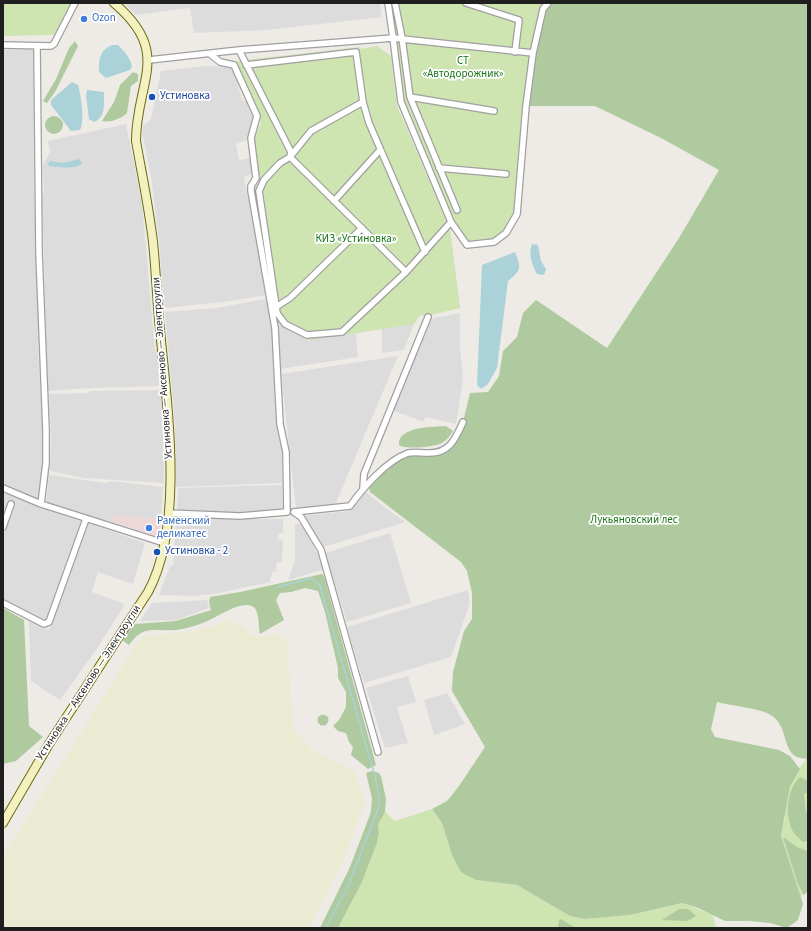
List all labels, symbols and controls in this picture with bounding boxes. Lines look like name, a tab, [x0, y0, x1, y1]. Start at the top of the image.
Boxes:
place label: Ozon	[92, 12, 116, 26]
marker: Ozon	[79, 14, 89, 24]
park label: СТ «Автодорожник»	[423, 55, 503, 81]
place label: Устиновка	[160, 90, 210, 104]
marker: Устиновка	[147, 92, 157, 102]
park label: КИЗ «Устиновка»	[316, 233, 396, 247]
street label: Устиновка — Аксеново — Электроугли	[150, 277, 176, 459]
park label: Лукьяновский лес	[590, 514, 678, 528]
place label: Раменский деликатес	[157, 515, 210, 541]
marker: Раменский деликатес	[144, 523, 154, 533]
place label: Устиновка - 2	[165, 545, 228, 559]
marker: Устиновка - 2	[152, 547, 162, 557]
street label: Устиновка — Аксеново — Электроугли	[34, 603, 144, 763]

